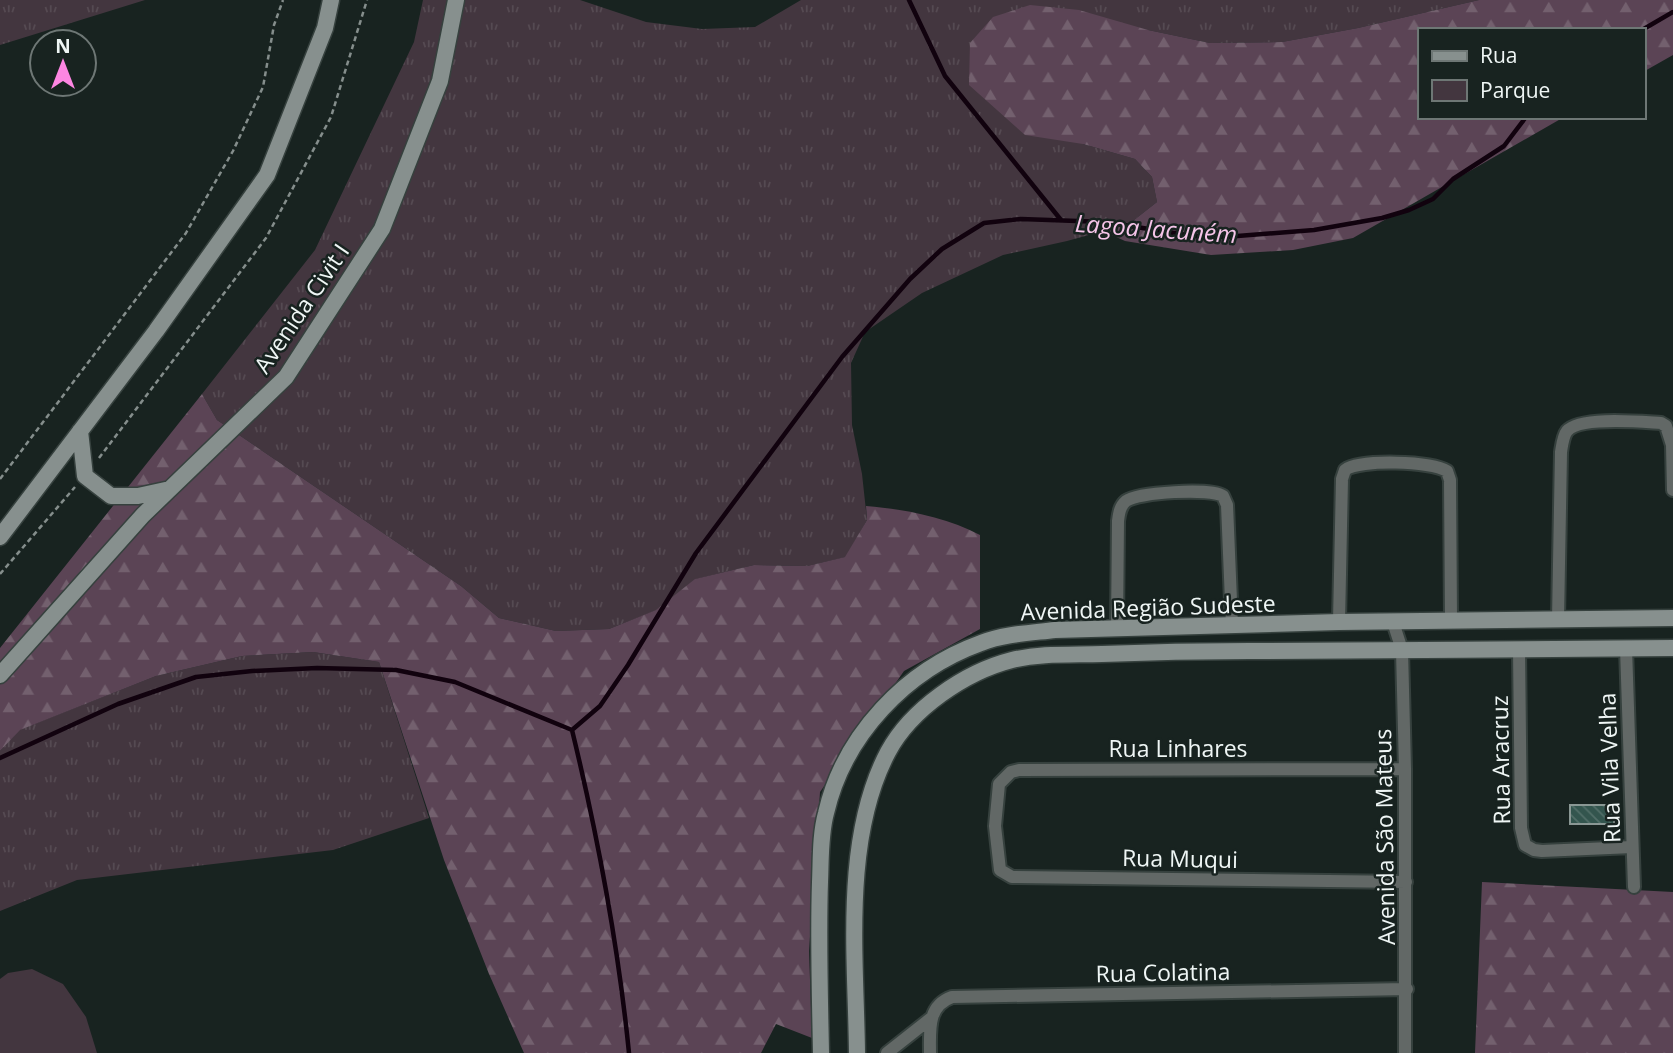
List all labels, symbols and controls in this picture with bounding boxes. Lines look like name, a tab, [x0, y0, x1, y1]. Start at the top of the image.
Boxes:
north arrow	[28, 28, 98, 98]
legend	[1418, 28, 1645, 119]
text: N	[55, 33, 71, 59]
text: Rua	[1480, 41, 1518, 69]
text: Parque	[1480, 76, 1550, 104]
water label: Lagoa Jacuném	[1074, 206, 1238, 250]
street label: Avenida Civit I	[246, 237, 356, 379]
street label: Avenida Região Sudeste	[1020, 587, 1276, 627]
street label: Rua Vila Velha	[1590, 692, 1628, 844]
street label: Rua Aracruz	[1483, 695, 1517, 825]
street label: Avenida São Mateus	[1366, 728, 1402, 946]
street label: Rua Linhares	[1108, 732, 1248, 764]
street label: Rua Muqui	[1122, 841, 1238, 875]
street label: Rua Colatina	[1095, 955, 1231, 989]

